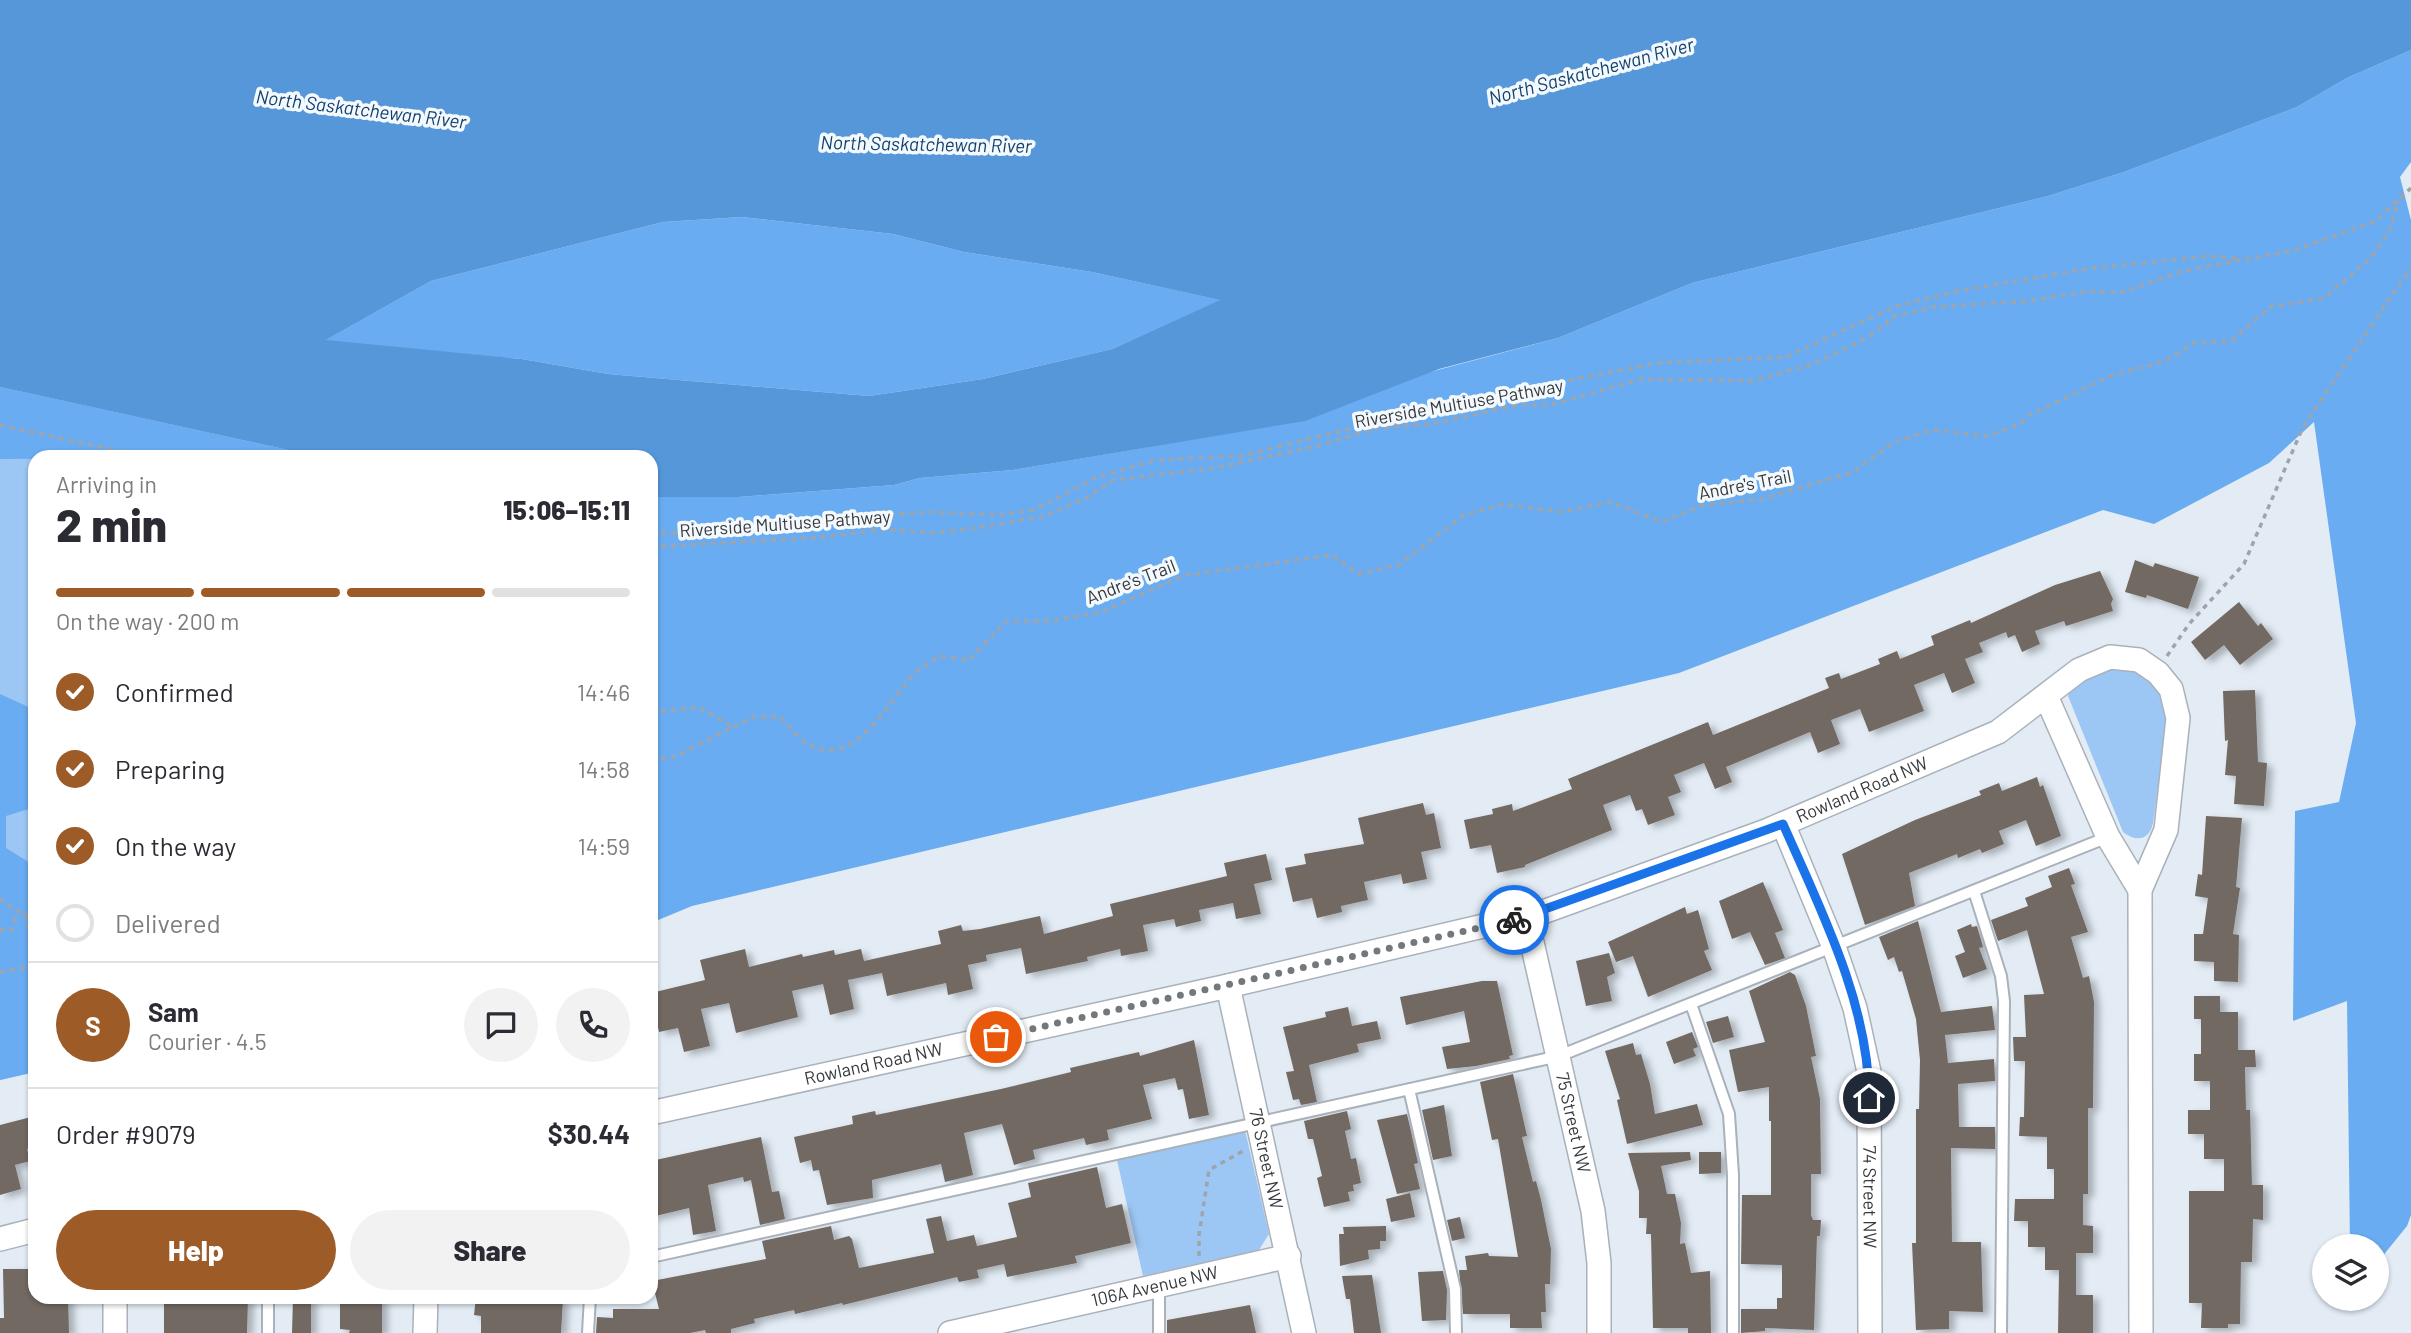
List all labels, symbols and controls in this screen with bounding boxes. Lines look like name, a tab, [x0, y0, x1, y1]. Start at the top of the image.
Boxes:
water label: North Saskatchewan River	[1486, 32, 1697, 109]
water label: North Saskatchewan River	[255, 84, 469, 133]
water label: North Saskatchewan River	[820, 130, 1033, 157]
street label: Riverside Multiuse Pathway	[1353, 374, 1565, 432]
street label: Andre's Trail	[1697, 464, 1793, 504]
text: Arriving in	[56, 470, 157, 498]
text: 15:06–15:11	[503, 494, 630, 525]
text: 2 min	[56, 496, 167, 551]
street label: Riverside Multiuse Pathway	[679, 505, 891, 541]
street label: Andre's Trail	[1083, 554, 1178, 608]
text: On the way · 200 m	[56, 607, 239, 635]
icon: check	[56, 673, 94, 711]
text: Confirmed	[115, 676, 234, 707]
text: 14:46	[577, 678, 630, 706]
icon: check	[56, 750, 94, 788]
street label: Rowland Road NW	[1792, 751, 1931, 827]
text: Preparing	[115, 753, 225, 784]
text: 14:58	[578, 755, 630, 783]
icon: check	[56, 827, 94, 865]
text: On the way	[115, 830, 236, 861]
text: 14:59	[578, 832, 630, 860]
courier	[1479, 885, 1549, 955]
icon: bike	[1495, 901, 1533, 939]
text: Delivered	[115, 907, 221, 938]
button: chat	[464, 988, 538, 1062]
button: phone	[556, 988, 630, 1062]
text: Sam	[148, 996, 199, 1027]
pin	[966, 1007, 1026, 1067]
text: S	[85, 1010, 101, 1041]
icon: bag	[977, 1018, 1015, 1056]
text: Courier · 4.5	[148, 1027, 267, 1055]
street label: Rowland Road NW	[802, 1037, 945, 1089]
pin	[1839, 1068, 1899, 1128]
street label: 75 Street NW	[1552, 1070, 1596, 1175]
icon: home	[1850, 1079, 1888, 1117]
street label: 76 Street NW	[1245, 1106, 1289, 1211]
text: Order #9079	[56, 1118, 195, 1149]
text: $30.44	[548, 1118, 630, 1149]
street label: 74 Street NW	[1859, 1145, 1882, 1248]
button: Help	[56, 1210, 336, 1290]
button: Share	[350, 1210, 630, 1290]
map controls	[2312, 1234, 2389, 1311]
button: layers	[2312, 1234, 2389, 1311]
street label: 106A Avenue NW	[1089, 1260, 1220, 1311]

